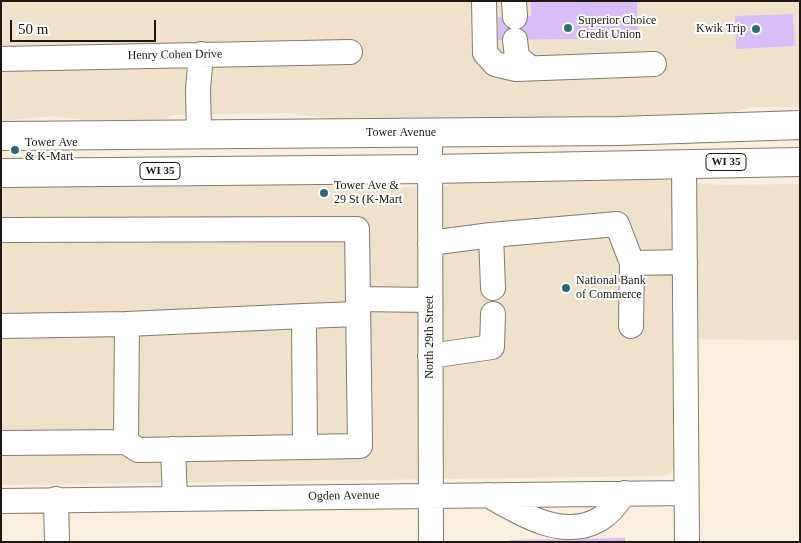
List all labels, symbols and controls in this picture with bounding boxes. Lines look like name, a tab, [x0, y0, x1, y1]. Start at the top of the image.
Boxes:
scale bar	[12, 10, 159, 42]
place label: Superior Choice Credit Union	[578, 14, 656, 42]
text: 50 m	[18, 21, 48, 37]
marker: Superior Choice Credit Union	[562, 22, 574, 34]
place label: Kwik Trip	[696, 22, 746, 36]
marker: Kwik Trip	[750, 23, 762, 35]
street label: Henry Cohen Drive	[128, 47, 222, 63]
street label: Tower Avenue	[366, 126, 436, 140]
place label: Tower Ave & K-Mart	[25, 136, 78, 164]
marker: Tower Ave & K-Mart	[9, 144, 21, 156]
road number: WI 35	[706, 154, 746, 170]
road number: WI 35	[140, 162, 180, 180]
place label: Tower Ave & 29 St (K-Mart	[334, 179, 402, 207]
marker: Tower Ave & 29 St (K-Mart	[318, 187, 330, 199]
place label: National Bank of Commerce	[576, 274, 646, 302]
marker: National Bank of Commerce	[560, 282, 572, 294]
street label: North 29th Street	[423, 295, 437, 379]
street label: Ogden Avenue	[308, 488, 380, 504]

